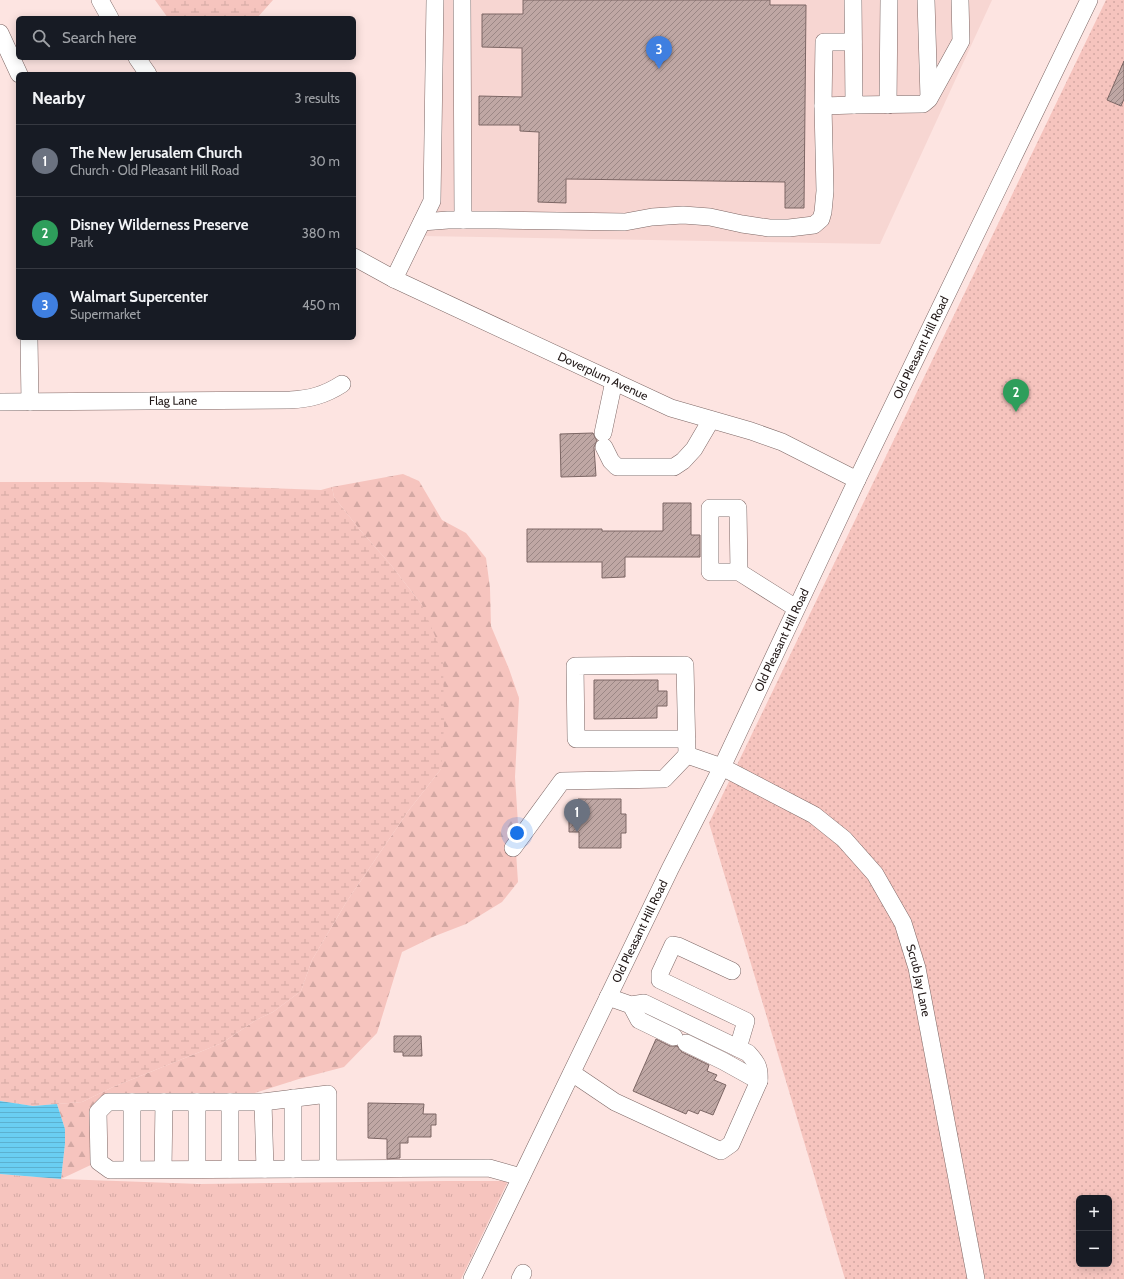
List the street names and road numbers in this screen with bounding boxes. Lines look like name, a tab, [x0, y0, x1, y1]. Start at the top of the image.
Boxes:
street label: Old Pleasant Hill Road	[889, 294, 952, 401]
street label: Doverplum Avenue	[555, 348, 651, 403]
street label: Flag Lane	[149, 393, 197, 408]
street label: Old Pleasant Hill Road	[751, 586, 812, 694]
street label: Old Pleasant Hill Road	[608, 877, 671, 985]
street label: Scrub Jay Lane	[903, 942, 934, 1018]

